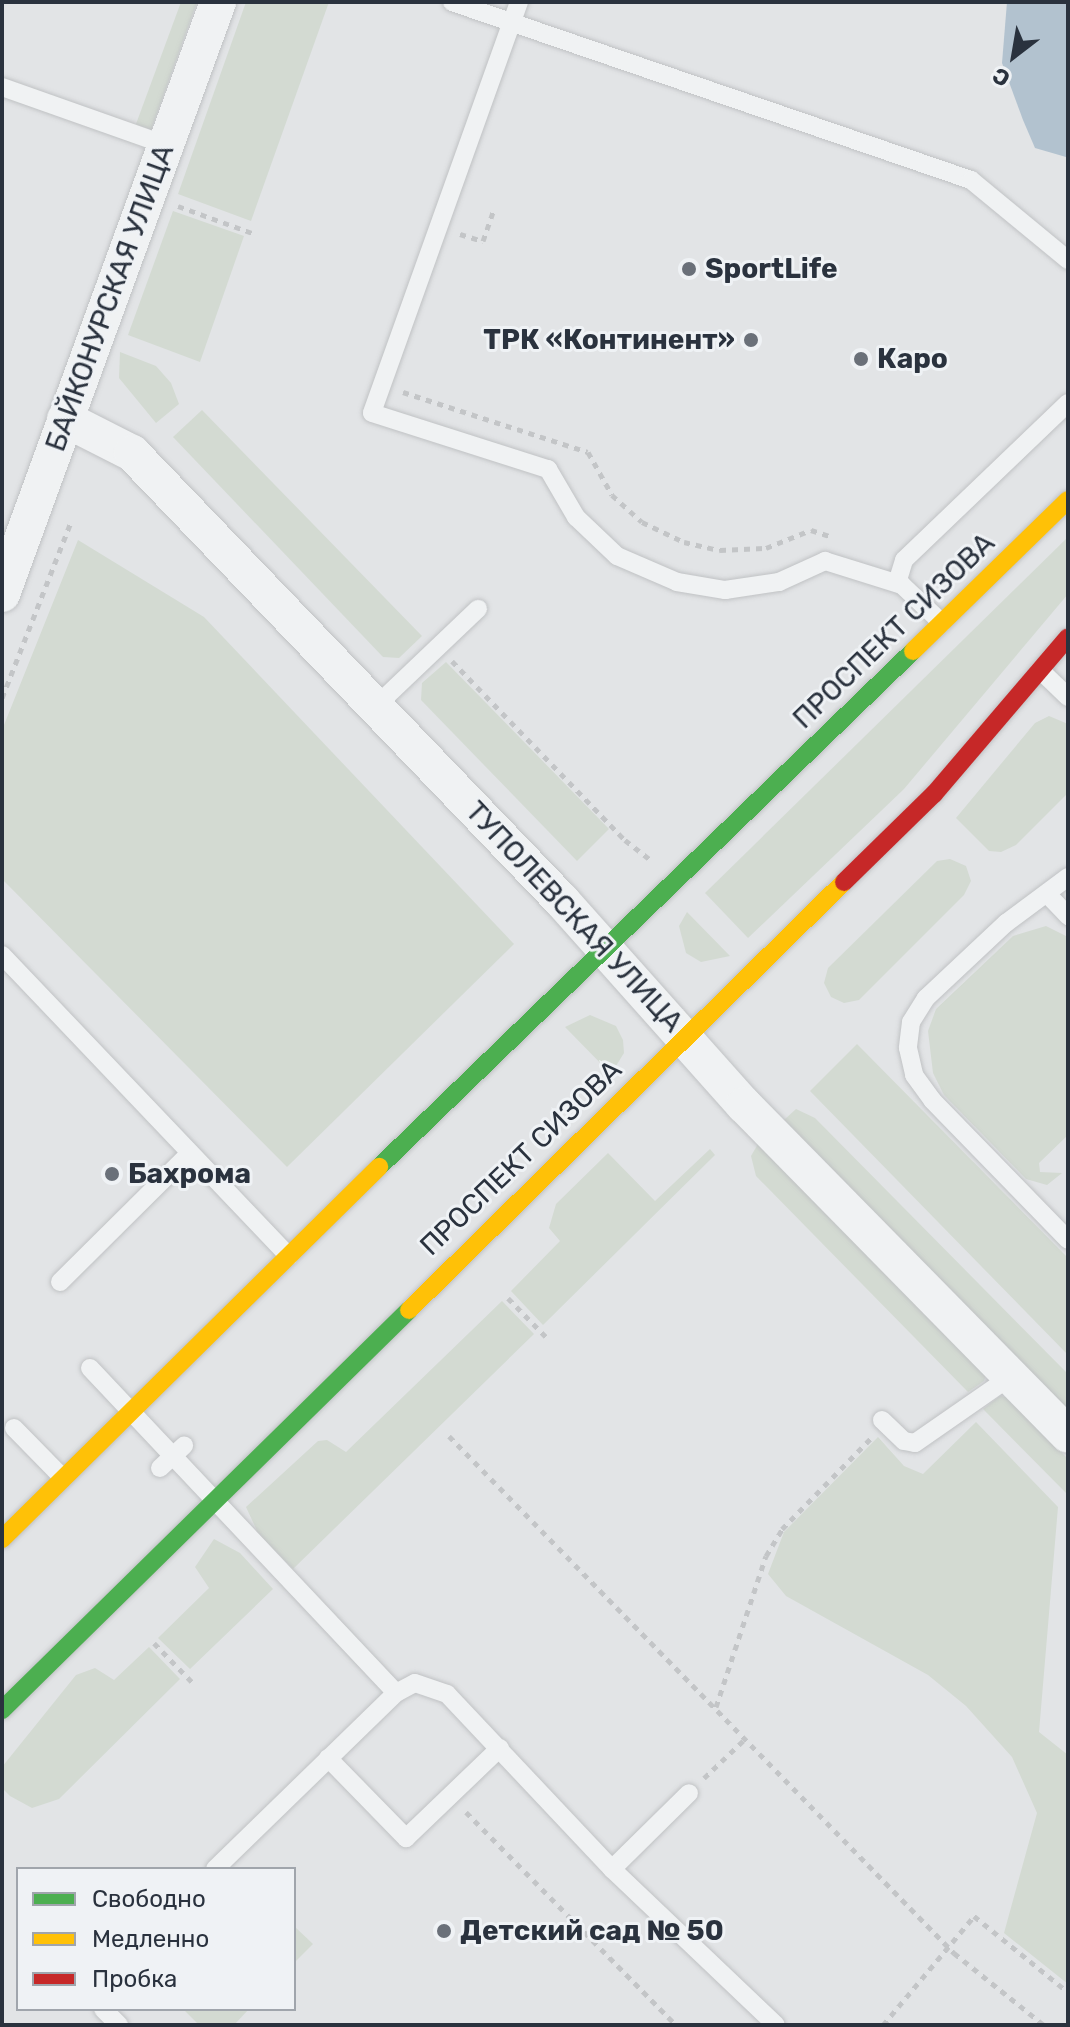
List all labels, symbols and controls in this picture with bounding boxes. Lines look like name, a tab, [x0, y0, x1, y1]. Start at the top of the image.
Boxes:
north arrow	[974, 16, 1054, 96]
text: С	[988, 61, 1015, 93]
street label: БАЙКОНУРСКАЯ УЛИЦА	[39, 140, 181, 456]
place label: SportLife	[705, 252, 838, 286]
marker: SportLife	[680, 260, 698, 278]
place label: ТРК «Континент»	[483, 323, 735, 357]
marker: ТРК «Континент»	[742, 331, 760, 349]
place label: Каро	[877, 342, 948, 376]
marker: Каро	[852, 350, 870, 368]
street label: ПРОСПЕКТ СИЗОВА	[786, 526, 1002, 736]
street label: ТУПОЛЕВСКАЯ УЛИЦА	[458, 795, 690, 1039]
street label: ПРОСПЕКТ СИЗОВА	[413, 1053, 629, 1263]
place label: Бахрома	[128, 1157, 251, 1191]
marker: Бахрома	[103, 1165, 121, 1183]
legend	[16, 1867, 296, 2011]
text: Свободно	[92, 1885, 206, 1913]
place label: Детский сад № 50	[460, 1914, 724, 1948]
marker: Детский сад № 50	[435, 1922, 453, 1940]
text: Медленно	[92, 1925, 209, 1953]
text: Пробка	[92, 1965, 177, 1993]

